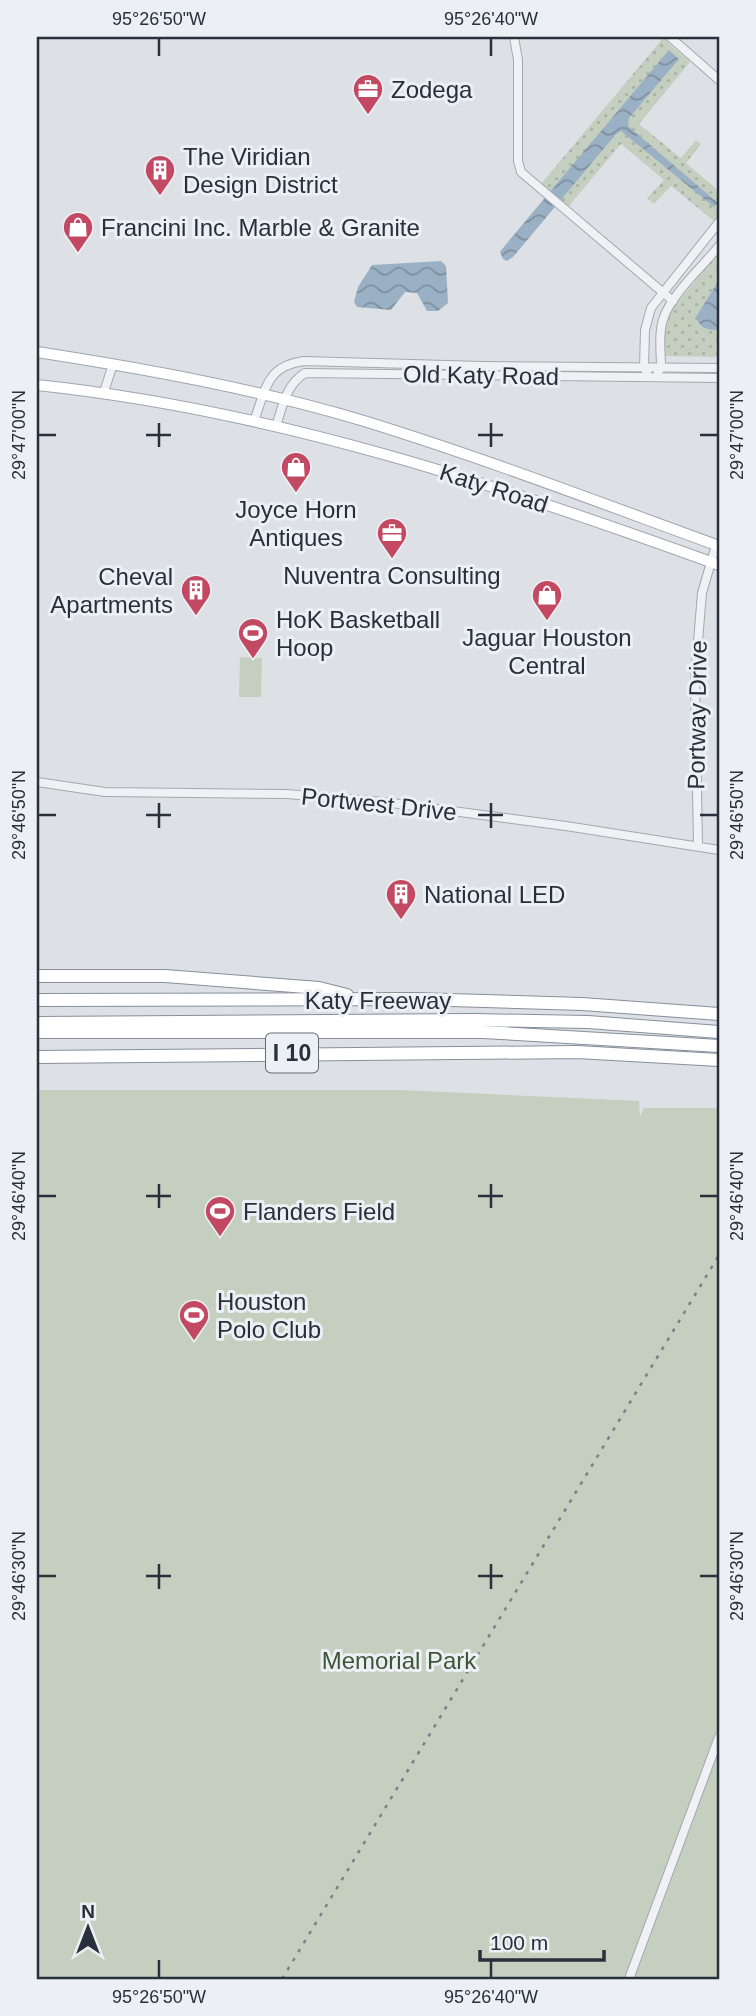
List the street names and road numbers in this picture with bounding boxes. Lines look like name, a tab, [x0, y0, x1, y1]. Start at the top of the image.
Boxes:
street label: Old Katy Road	[403, 360, 559, 390]
street label: Katy Road	[437, 458, 551, 518]
street label: Portway Drive	[682, 640, 712, 790]
street label: Portwest Drive	[300, 782, 458, 826]
street label: Katy Freeway	[305, 987, 451, 1014]
road number: I 10	[266, 1034, 318, 1072]

